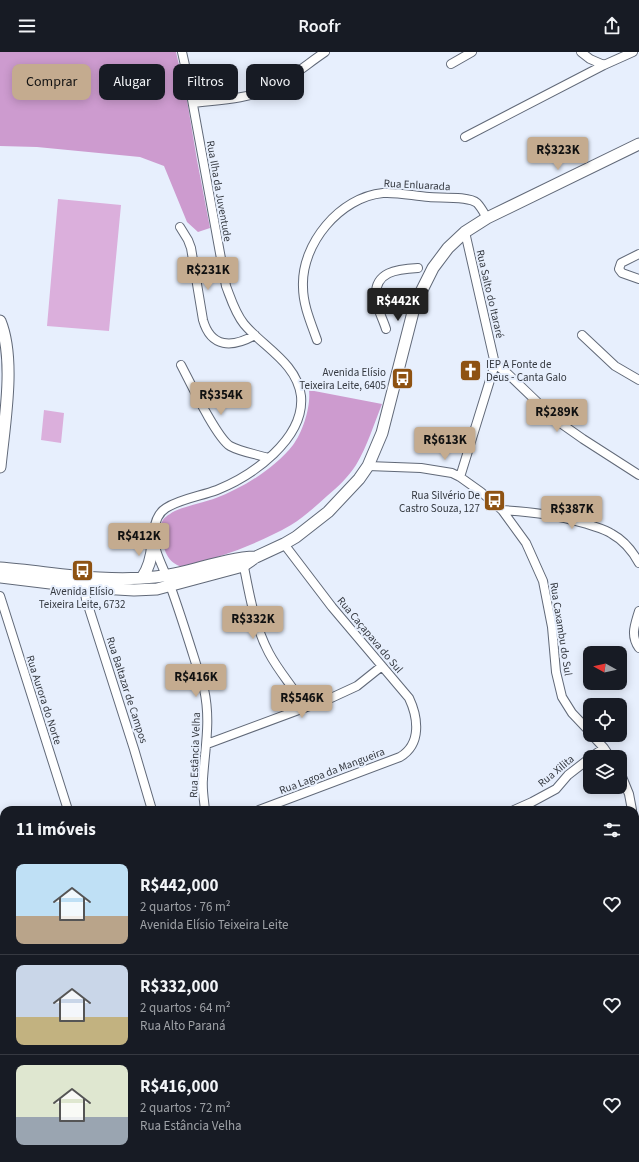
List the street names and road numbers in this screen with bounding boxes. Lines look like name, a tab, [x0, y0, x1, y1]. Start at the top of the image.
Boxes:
street label: Rua Ilha da Juventude	[203, 139, 235, 243]
street label: Rua Enluarada	[383, 176, 451, 194]
street label: Rua Salto do Itararé	[473, 248, 508, 340]
street label: Rua Caxambu do Sul	[546, 581, 576, 677]
street label: Rua Caçapava do Sul	[334, 594, 407, 676]
street label: Rua Baltazar de Campos	[103, 635, 151, 746]
street label: Rua Aurora do Norte	[22, 653, 66, 747]
street label: Rua Estância Velha	[186, 712, 204, 798]
street label: Rua Lagoa da Mangueira	[277, 744, 387, 798]
street label: Rua Xilita	[535, 751, 577, 791]

